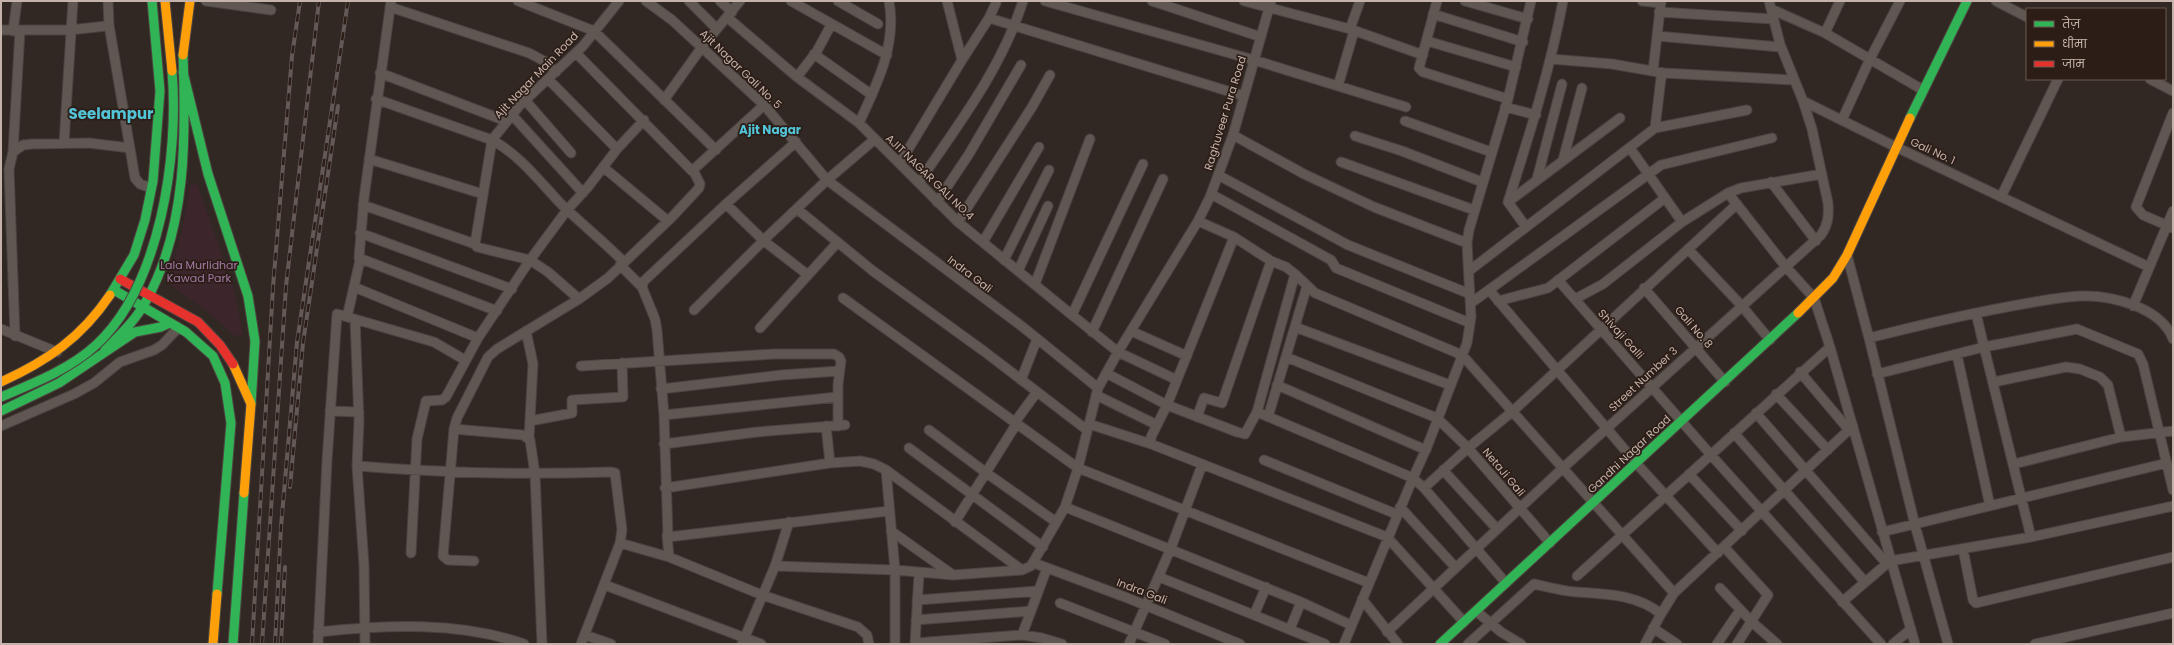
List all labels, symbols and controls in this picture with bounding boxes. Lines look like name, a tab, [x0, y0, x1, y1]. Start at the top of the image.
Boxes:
legend	[2026, 8, 2166, 80]
text: तेज़	[2061, 15, 2081, 32]
street label: Ajit Nagar Gali No. 5	[697, 26, 786, 112]
street label: Ajit Nagar Main Road	[490, 28, 582, 122]
text: धीमा	[2062, 35, 2088, 52]
street label: Raghuveer Pura Road	[1200, 54, 1250, 172]
text: जाम	[2061, 55, 2086, 72]
district label: Seelampur	[69, 103, 154, 124]
district label: Ajit Nagar	[739, 121, 801, 138]
street label: AJIT NAGAR GALI NO.4	[882, 130, 978, 224]
street label: Gali No. 1	[1908, 134, 1958, 168]
street label: Indra Gali	[944, 252, 996, 297]
park label: Lala Murlidhar Kawad Park	[160, 257, 238, 286]
street label: Gali No. 8	[1671, 302, 1717, 352]
street label: Shivaji Galli	[1594, 305, 1648, 363]
street label: Street Number 3	[1605, 343, 1681, 415]
street label: Gandhi Nagar Road	[1584, 411, 1674, 497]
street label: NetaJi Gali	[1479, 444, 1529, 500]
street label: Indra Gali	[1114, 574, 1170, 608]

